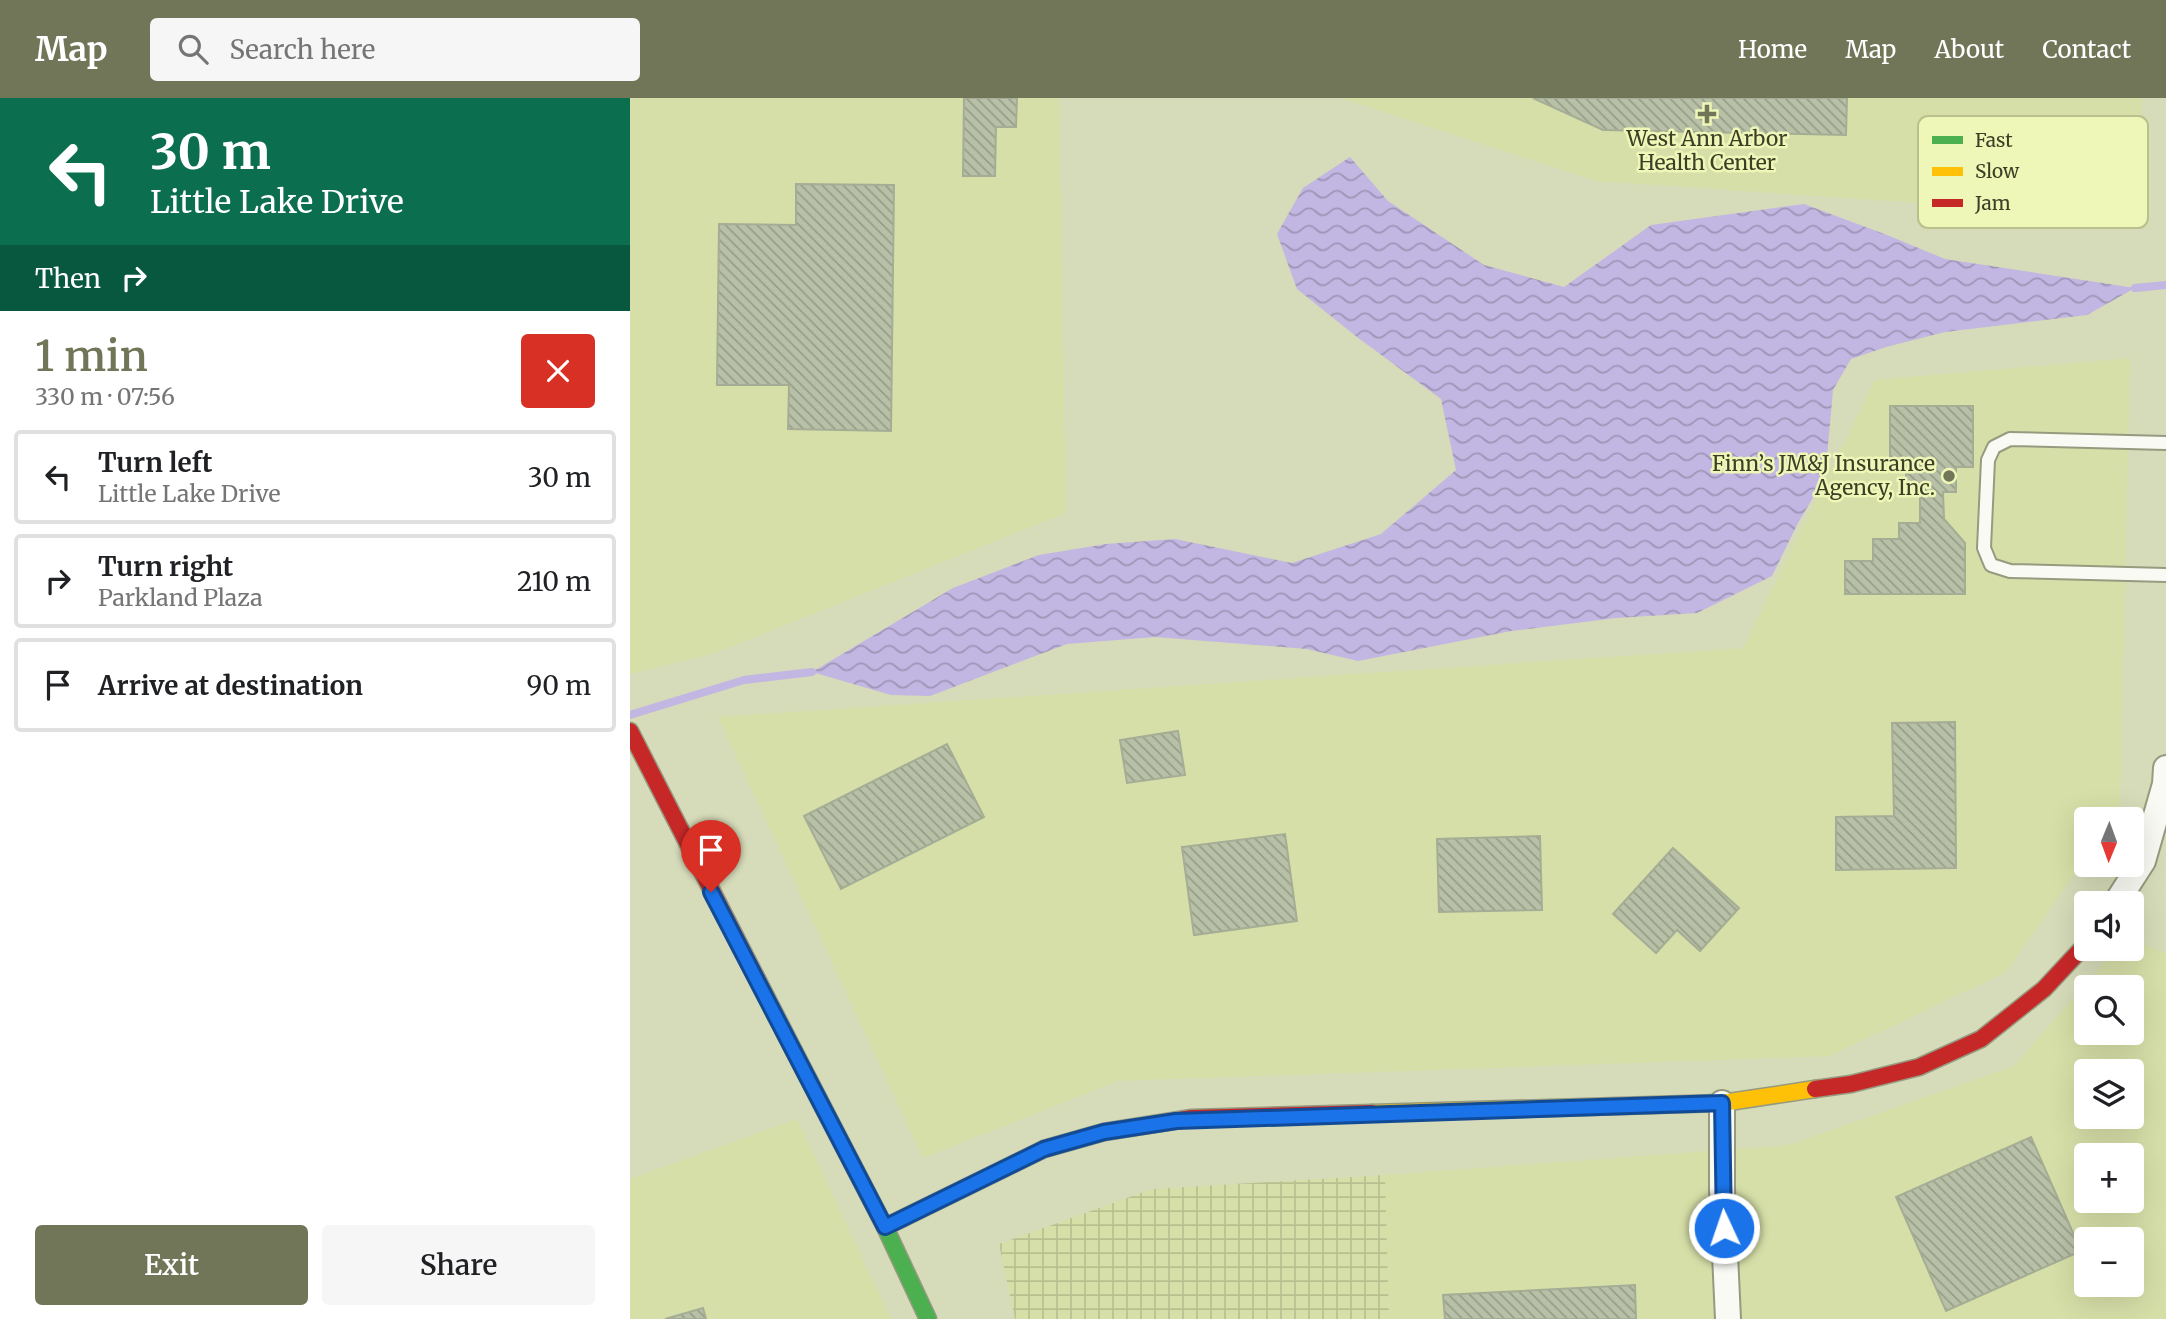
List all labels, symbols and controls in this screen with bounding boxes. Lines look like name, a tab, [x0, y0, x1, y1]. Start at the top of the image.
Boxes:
search box	[150, 18, 640, 81]
text: Map	[35, 29, 108, 70]
icon: search	[174, 30, 212, 68]
text: Search here	[230, 33, 375, 66]
text: Home	[1738, 34, 1807, 65]
text: Map	[1845, 34, 1896, 65]
text: About	[1934, 34, 2004, 65]
text: Contact	[2042, 34, 2131, 65]
marker: West Ann Arbor Health Center	[1697, 104, 1717, 124]
legend	[1918, 116, 2148, 228]
text: 30 m	[150, 121, 271, 182]
place label: West Ann Arbor Health Center	[1626, 125, 1787, 176]
icon: left	[35, 126, 126, 217]
text: Fast	[1975, 128, 2013, 152]
text: Slow	[1975, 159, 2020, 183]
text: Little Lake Drive	[150, 182, 404, 222]
text: Jam	[1974, 191, 2011, 215]
icon: right	[115, 259, 153, 297]
text: Then	[35, 262, 101, 295]
text: 1 min	[35, 330, 148, 382]
button: close	[521, 334, 595, 408]
text: 330 m · 07:56	[35, 382, 175, 411]
text: Turn left	[98, 446, 212, 479]
place label: Finn’s JM&J Insurance Agency, Inc.	[1712, 450, 1935, 501]
icon: left	[39, 458, 77, 496]
text: 30 m	[528, 461, 591, 494]
marker: Finn’s JM&J Insurance Agency, Inc.	[1941, 468, 1957, 484]
text: Little Lake Drive	[98, 479, 280, 508]
text: Turn right	[98, 550, 233, 583]
icon: right	[39, 562, 77, 600]
text: 210 m	[517, 565, 591, 598]
text: Parkland Plaza	[98, 583, 263, 612]
icon: arrive	[39, 666, 77, 704]
text: Arrive at destination	[98, 669, 363, 702]
text: 90 m	[527, 669, 591, 702]
north arrow	[2074, 807, 2144, 877]
map controls	[2074, 807, 2144, 1297]
pin	[681, 820, 741, 892]
icon: arrive	[692, 831, 730, 869]
button: sound	[2074, 891, 2144, 961]
button: search	[2074, 975, 2144, 1045]
button: layers	[2074, 1059, 2144, 1129]
button: +	[2074, 1143, 2144, 1213]
position arrow	[1687, 1191, 1761, 1265]
button: Exit	[35, 1225, 308, 1305]
button: Share	[322, 1225, 595, 1305]
button: −	[2074, 1227, 2144, 1297]

